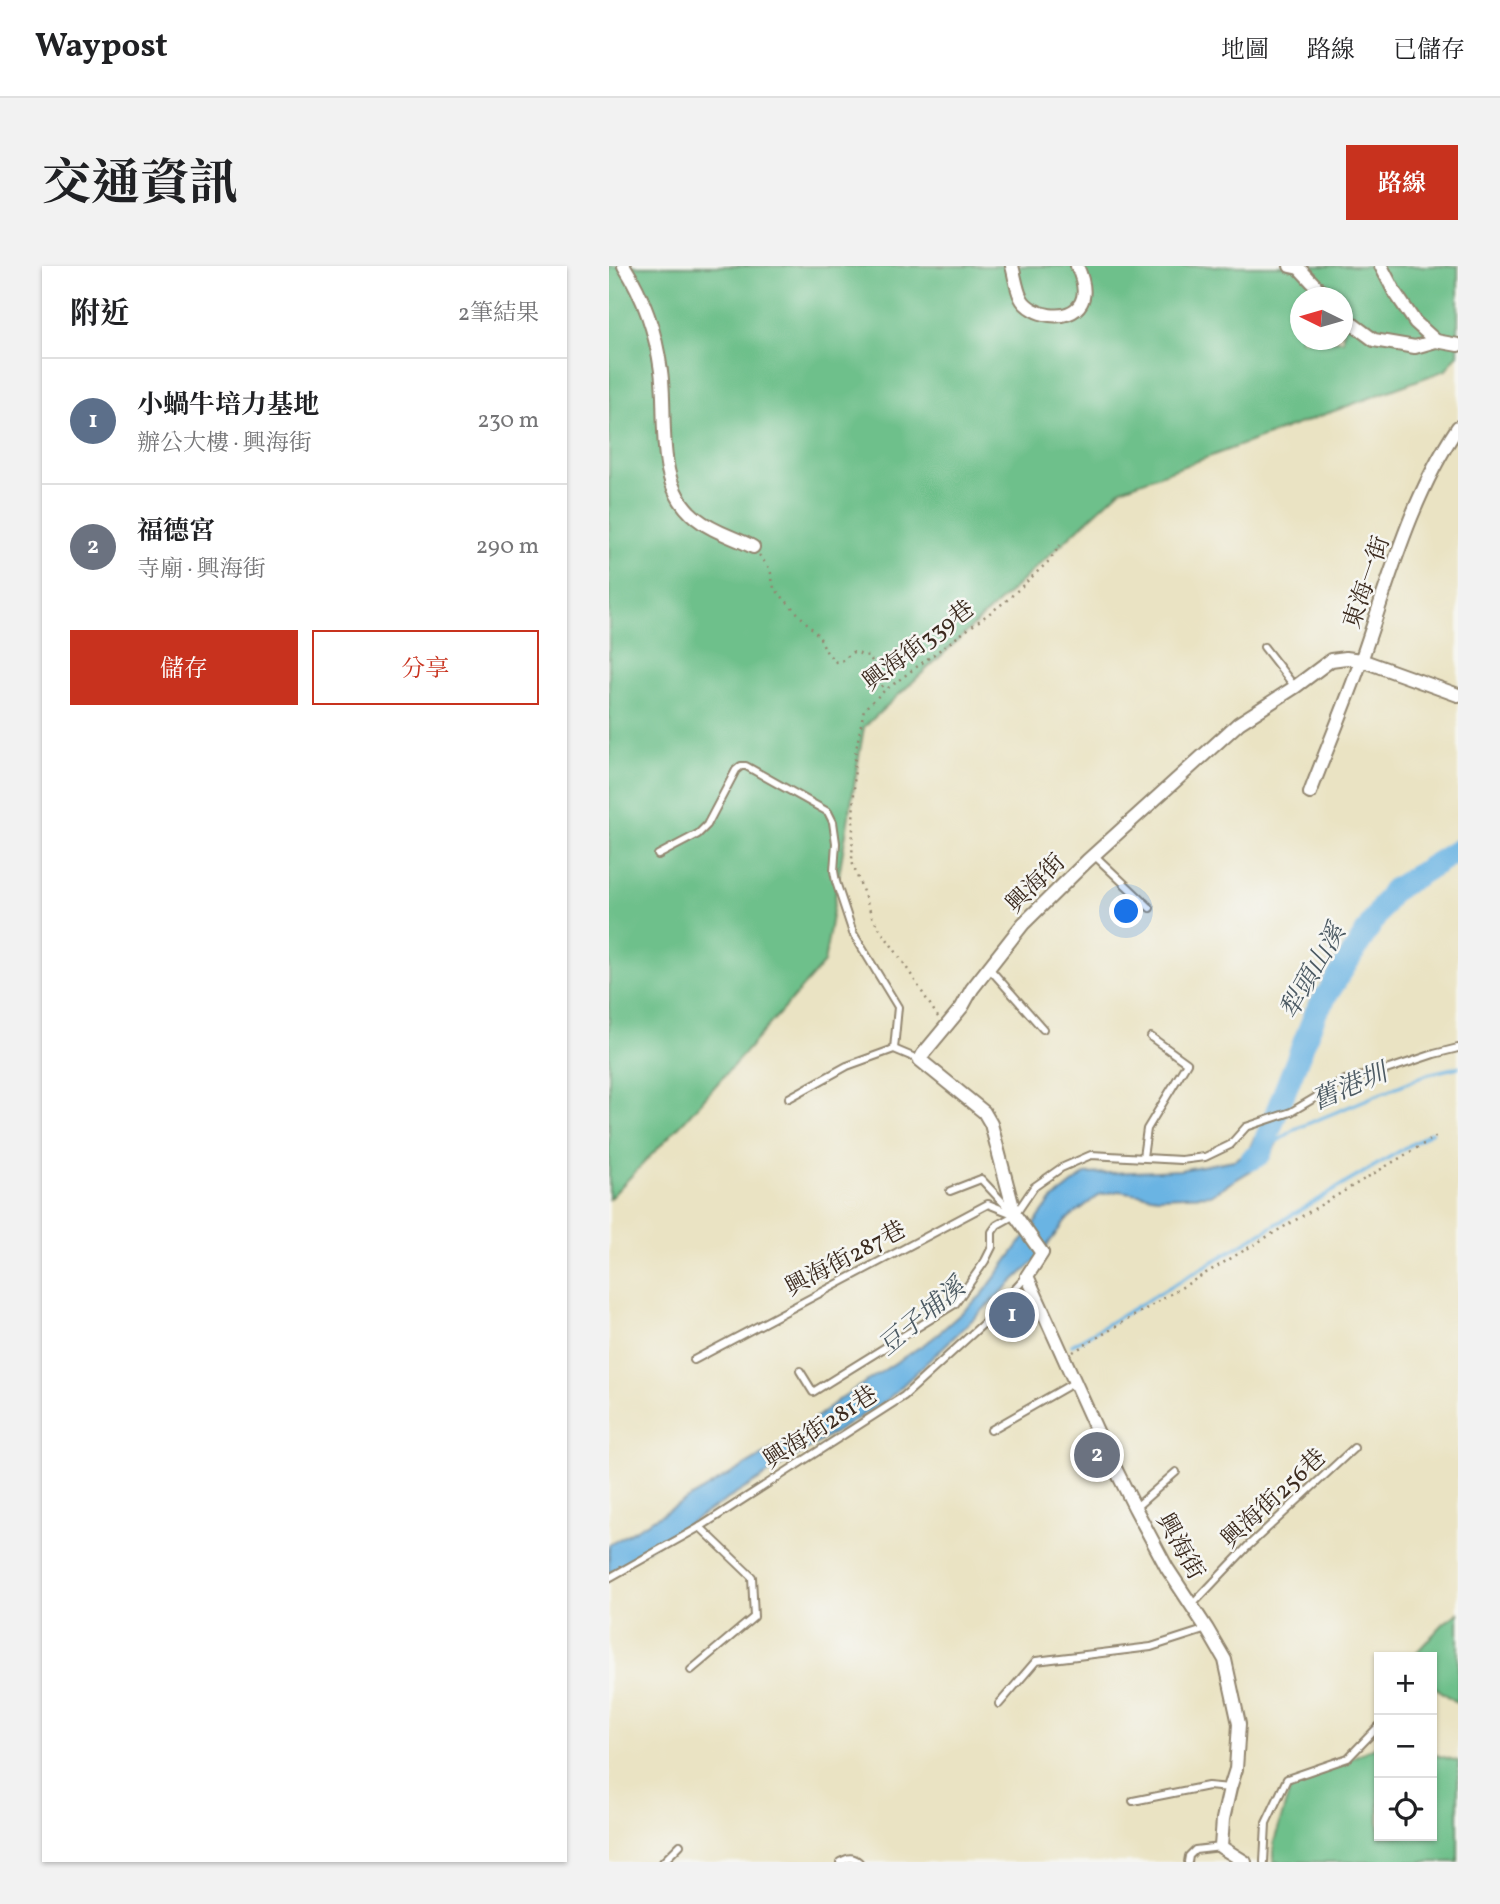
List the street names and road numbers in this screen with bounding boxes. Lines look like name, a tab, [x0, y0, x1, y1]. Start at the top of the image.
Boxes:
street label: 東海一街	[1336, 532, 1400, 634]
street label: 興海街339巷	[856, 593, 982, 700]
street label: 興海街	[999, 847, 1074, 922]
street label: 興海街287巷	[779, 1214, 913, 1306]
street label: 興海街281巷	[757, 1379, 885, 1478]
street label: 興海街256巷	[1214, 1442, 1334, 1557]
street label: 興海街	[1147, 1507, 1212, 1587]

